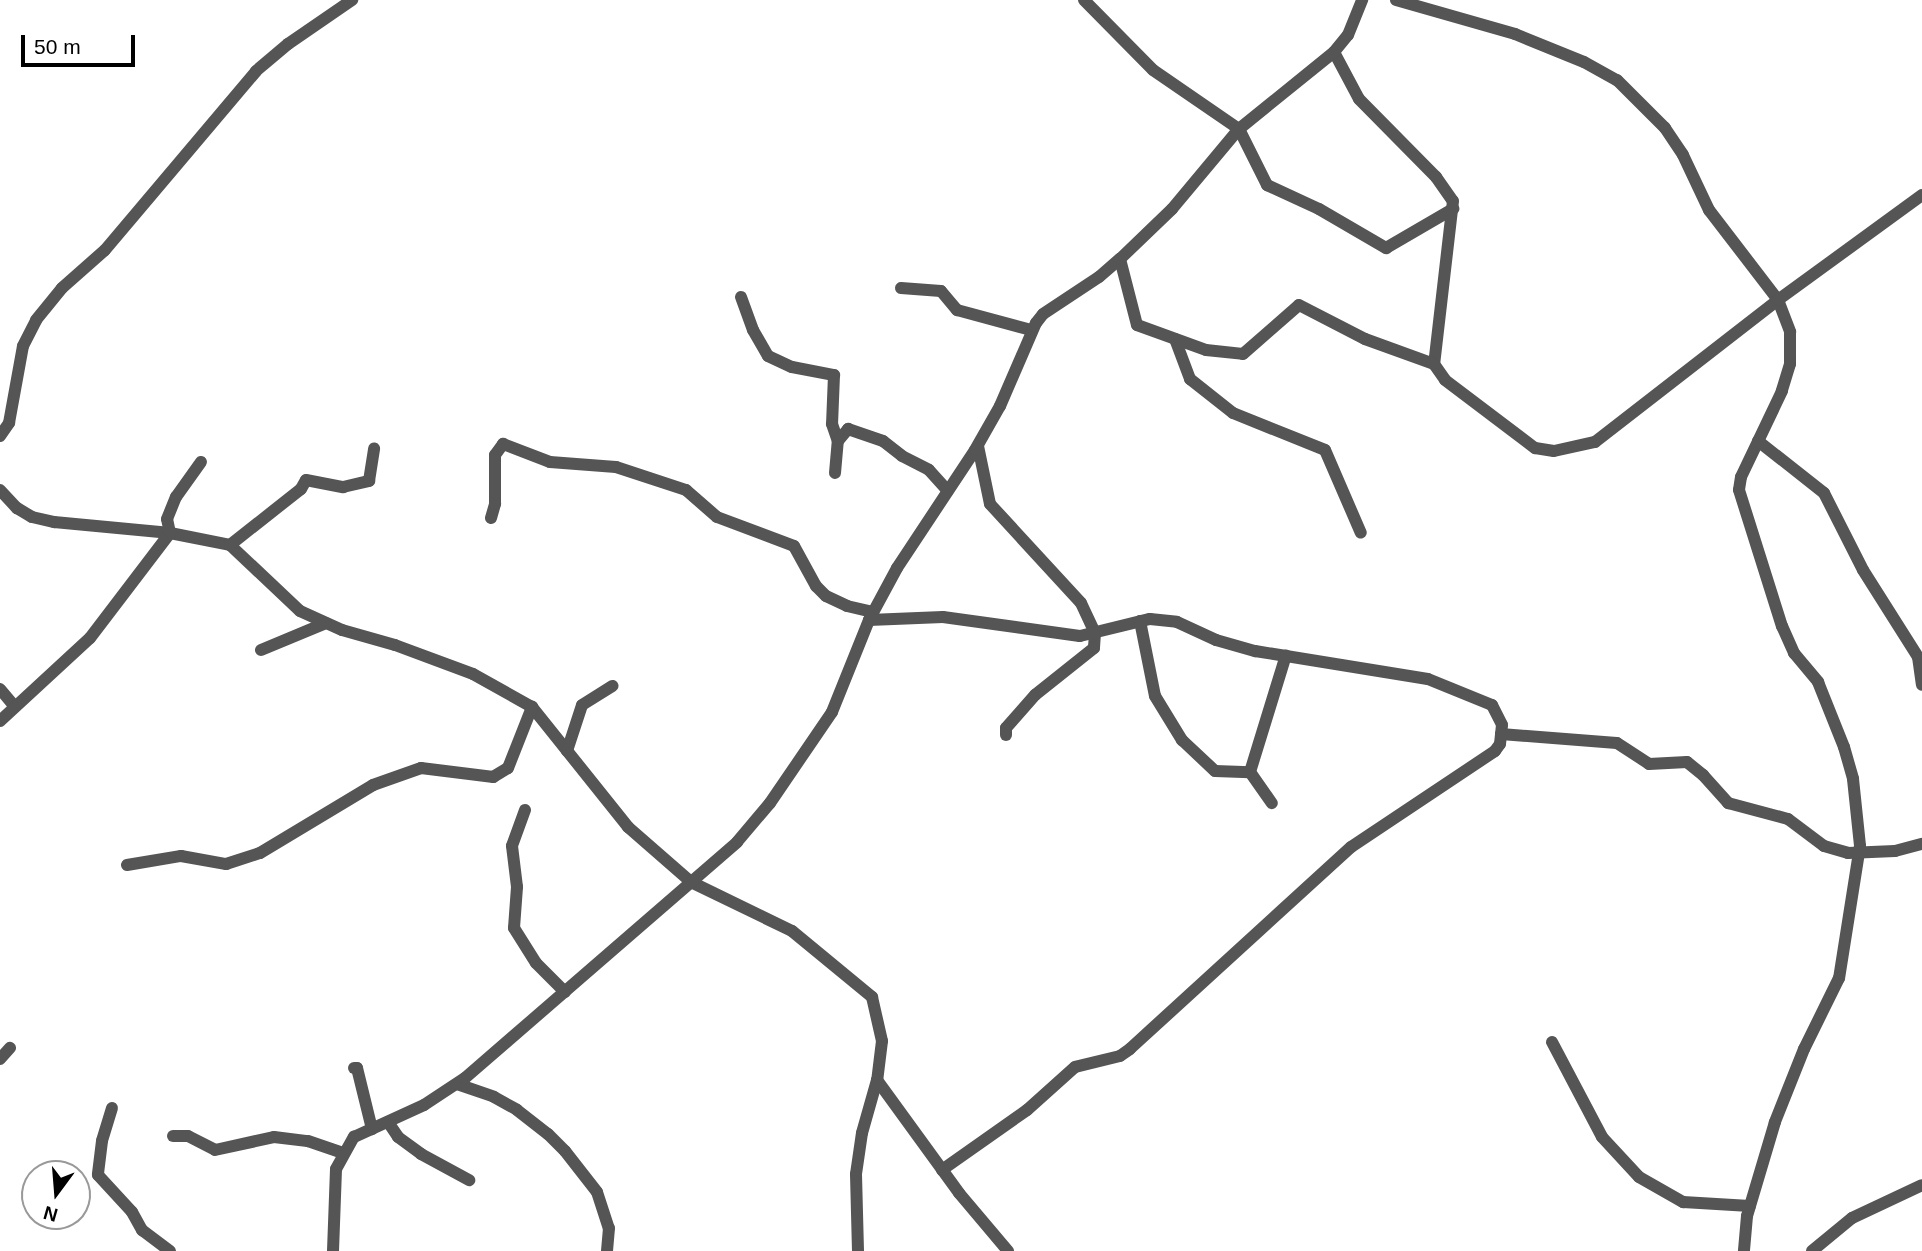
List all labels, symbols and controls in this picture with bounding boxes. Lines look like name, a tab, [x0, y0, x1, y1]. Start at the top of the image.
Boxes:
scale bar	[24, 21, 138, 65]
text: 50 m	[34, 35, 81, 58]
north arrow	[21, 1160, 91, 1230]
text: N	[41, 1202, 60, 1226]

